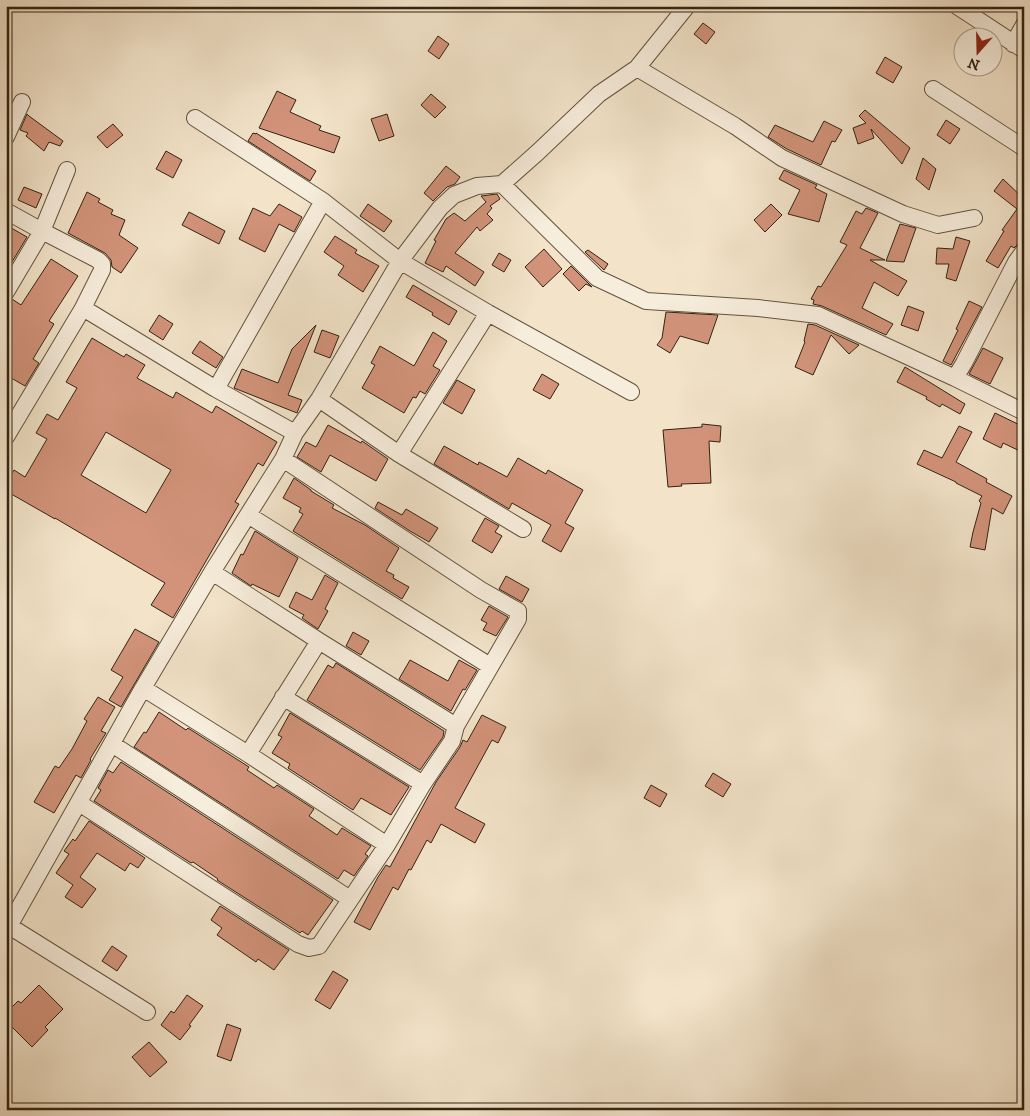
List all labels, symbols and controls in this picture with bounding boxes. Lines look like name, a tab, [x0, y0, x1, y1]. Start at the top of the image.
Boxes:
north arrow	[952, 28, 1002, 78]
text: N	[965, 53, 982, 74]

